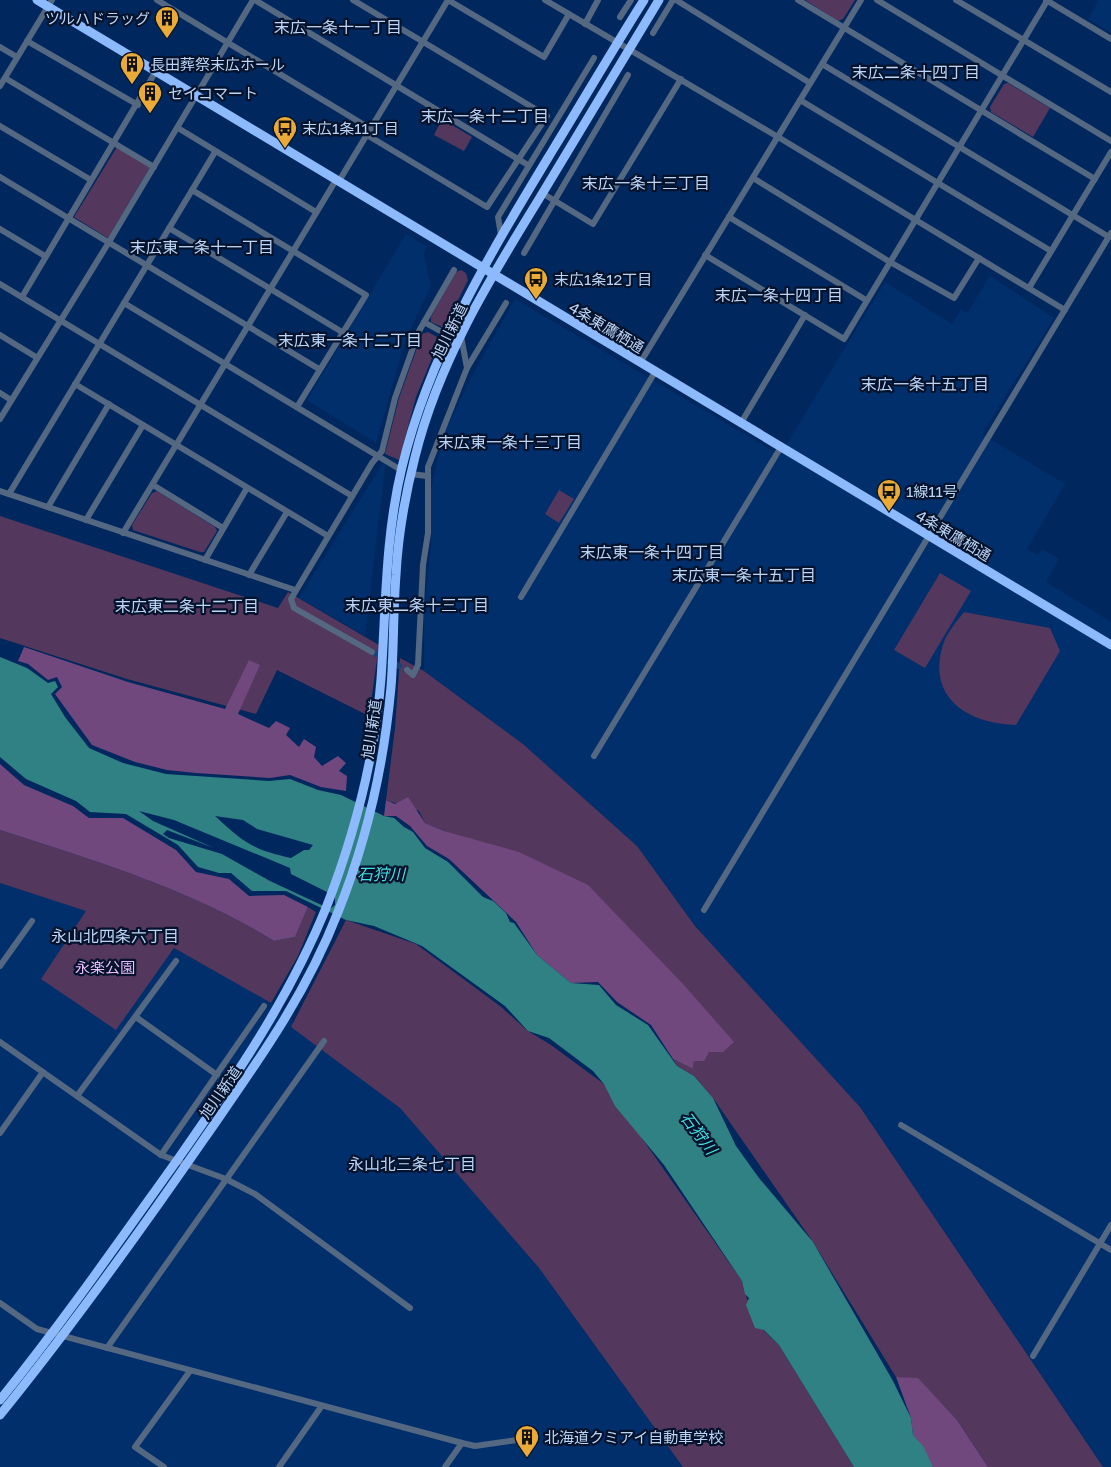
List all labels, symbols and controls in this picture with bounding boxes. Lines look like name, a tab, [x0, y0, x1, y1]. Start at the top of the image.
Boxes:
building icon: ツルハドラッグ	[154, 5, 180, 39]
place label: ツルハドラッグ	[45, 9, 150, 27]
district label: 末広一条十一丁目	[274, 17, 402, 37]
building icon: 長田葬祭末広ホール	[119, 51, 145, 85]
place label: 長田葬祭末広ホール	[150, 55, 285, 73]
district label: 末広二条十四丁目	[852, 62, 980, 82]
building icon: セイコマート	[137, 80, 163, 114]
place label: セイコマート	[168, 84, 258, 102]
district label: 末広一条十二丁目	[421, 106, 549, 126]
bus stop icon: 末広1条11丁目	[272, 115, 298, 149]
place label: 末広1条11丁目	[302, 119, 399, 137]
district label: 末広一条十三丁目	[582, 173, 710, 193]
district label: 末広東一条十一丁目	[130, 237, 274, 257]
bus stop icon: 末広1条12丁目	[523, 266, 549, 300]
place label: 末広1条12丁目	[554, 270, 652, 288]
district label: 末広一条十四丁目	[715, 285, 843, 305]
street label: 4条東鷹栖通	[566, 298, 648, 356]
street label: 旭川新道	[428, 300, 470, 362]
district label: 末広東一条十二丁目	[278, 330, 422, 350]
district label: 末広一条十五丁目	[861, 374, 989, 394]
district label: 末広東一条十三丁目	[438, 432, 582, 452]
bus stop icon: 1線11号	[876, 478, 902, 512]
place label: 1線11号	[906, 482, 958, 500]
street label: 4条東鷹栖通	[913, 506, 995, 564]
district label: 末広東一条十四丁目	[580, 542, 724, 562]
district label: 末広東一条十五丁目	[672, 565, 816, 585]
district label: 末広東二条十三丁目	[345, 595, 489, 615]
district label: 末広東二条十二丁目	[115, 596, 259, 616]
street label: 旭川新道	[358, 698, 384, 760]
water label: 石狩川	[357, 864, 407, 884]
district label: 永山北四条六丁目	[51, 926, 179, 946]
park label: 永楽公園	[75, 958, 135, 976]
street label: 旭川新道	[195, 1062, 245, 1122]
water label: 石狩川	[677, 1108, 723, 1160]
district label: 永山北三条七丁目	[348, 1154, 476, 1174]
building icon: 北海道クミアイ自動車学校	[514, 1424, 540, 1458]
place label: 北海道クミアイ自動車学校	[544, 1428, 723, 1446]

